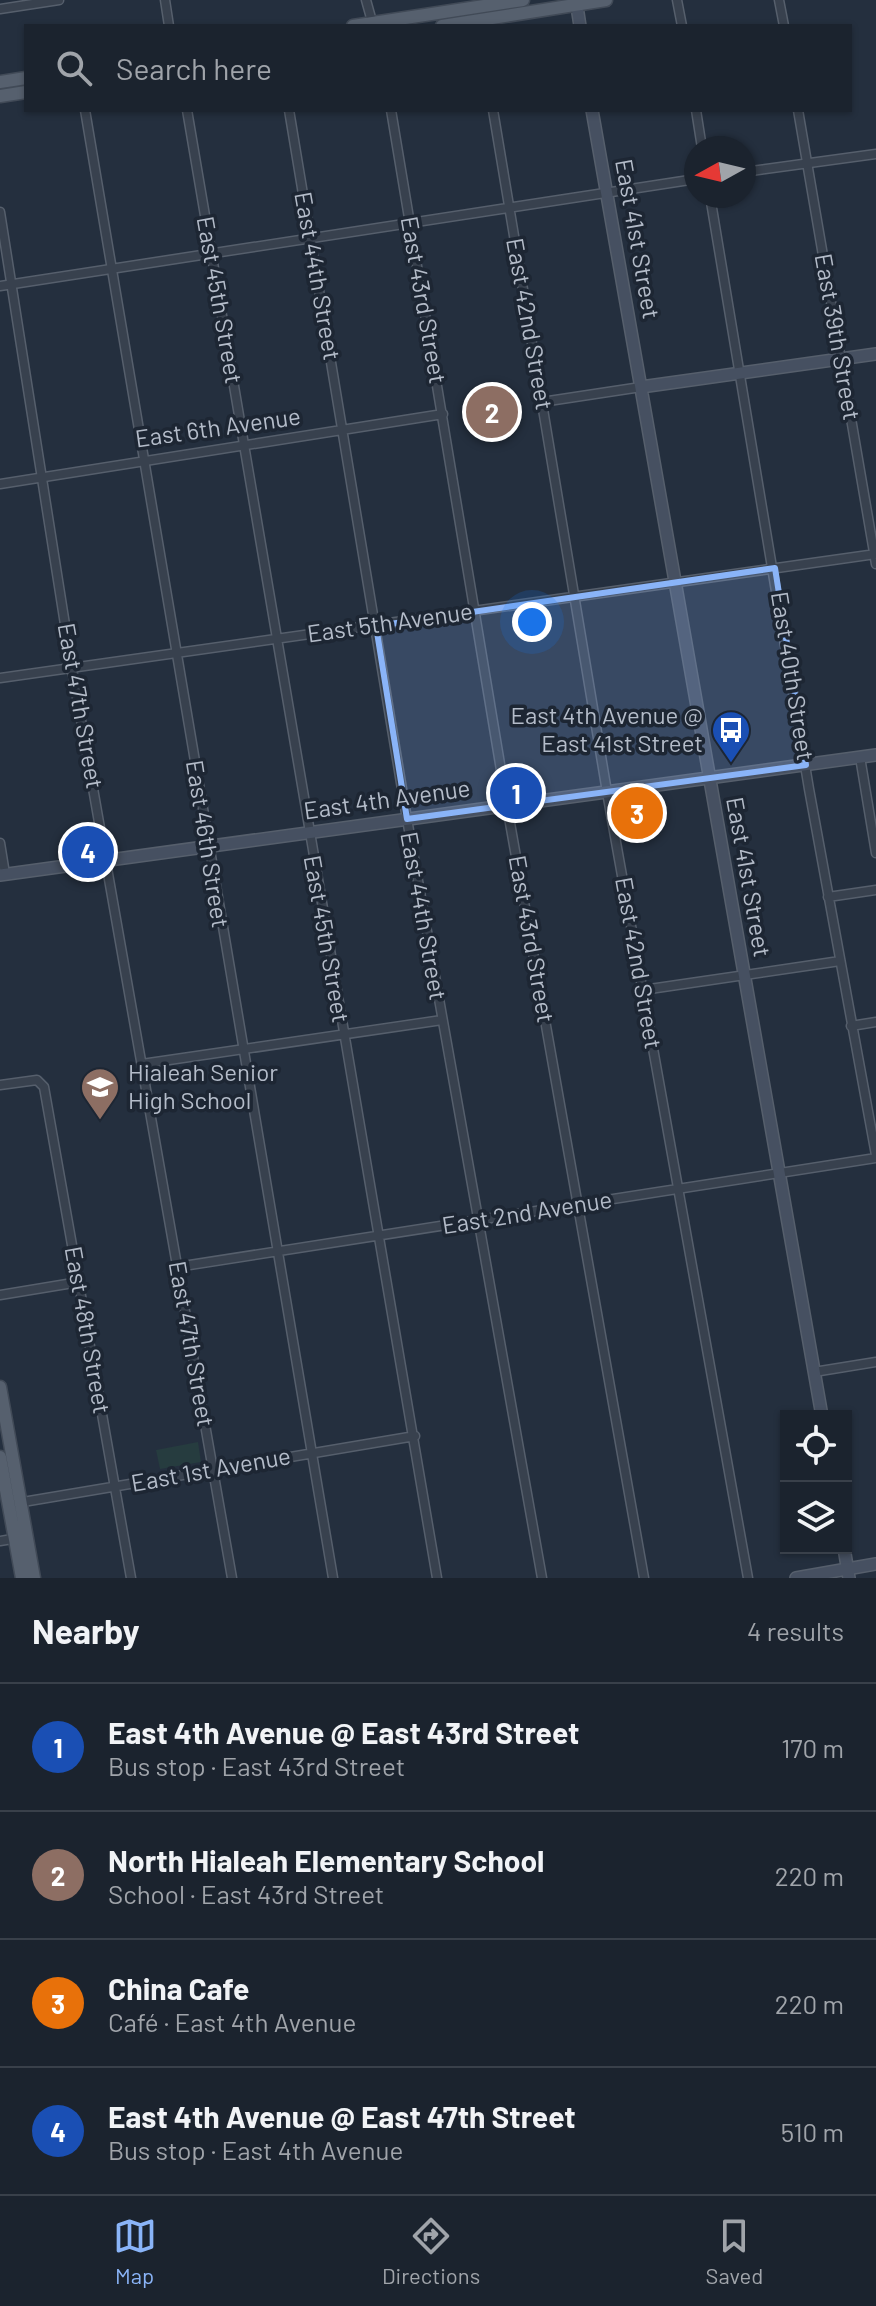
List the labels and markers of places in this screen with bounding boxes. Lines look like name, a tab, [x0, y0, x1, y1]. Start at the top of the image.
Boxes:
pin: 2	[466, 382, 518, 442]
place label: East 4th Avenue @ East 41st Street	[511, 700, 703, 757]
bus stop icon: East 4th Avenue @ East 41st Street	[710, 709, 752, 764]
pin: 1	[490, 763, 542, 823]
pin: 3	[611, 783, 663, 843]
pin: 4	[62, 822, 114, 882]
place label: Hialeah Senior High School	[128, 1057, 278, 1114]
school or university icon: Hialeah Senior High School	[79, 1066, 121, 1121]

